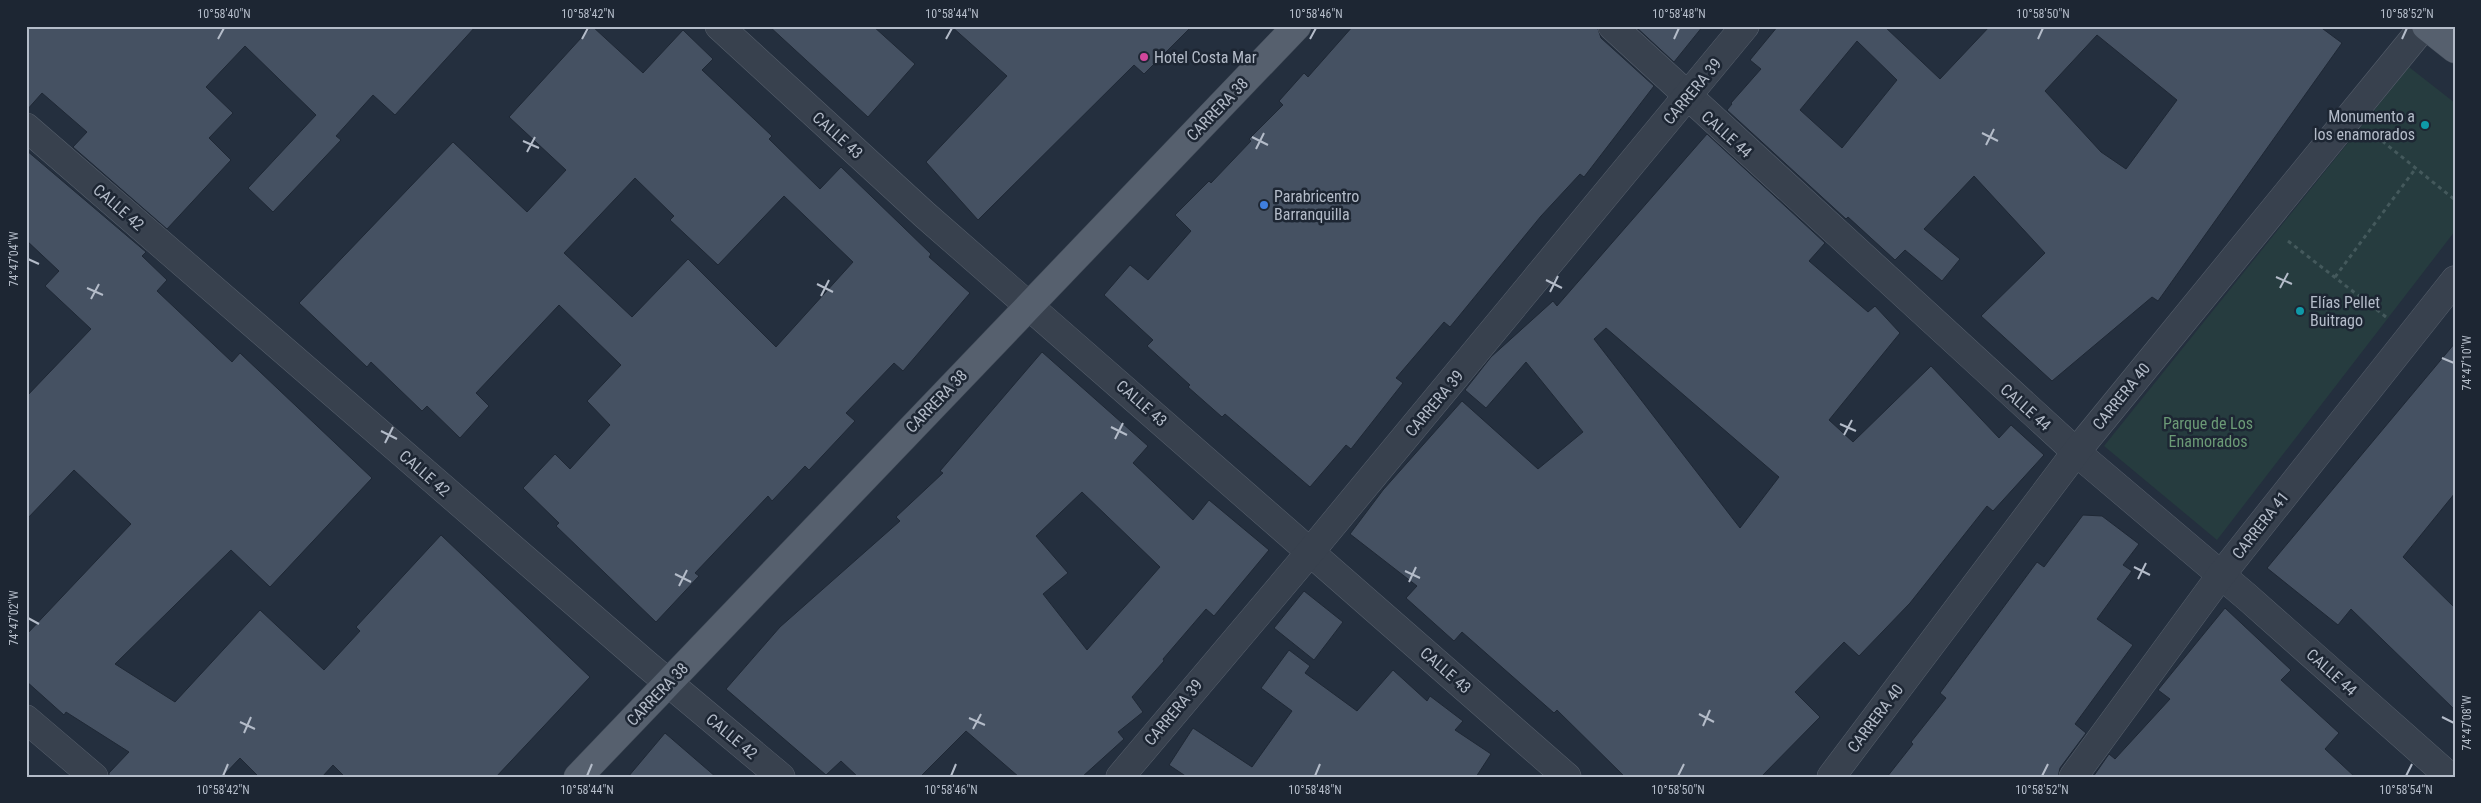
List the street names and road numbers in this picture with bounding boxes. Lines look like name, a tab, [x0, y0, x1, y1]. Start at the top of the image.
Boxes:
street label: CARRERA 39	[1659, 54, 1726, 128]
street label: CARRERA 38	[1183, 74, 1252, 145]
street label: CALLE 44	[1698, 107, 1756, 162]
street label: CALLE 43	[809, 108, 867, 163]
street label: CALLE 42	[89, 180, 148, 235]
street label: CARRERA 40	[2089, 359, 2154, 434]
street label: CARRERA 38	[902, 366, 971, 437]
street label: CARRERA 39	[1401, 366, 1468, 440]
street label: CALLE 43	[1112, 376, 1171, 431]
street label: CALLE 44	[1997, 380, 2055, 435]
street label: CALLE 42	[395, 446, 454, 501]
street label: CARRERA 41	[2228, 488, 2293, 563]
street label: CALLE 43	[1416, 643, 1475, 698]
street label: CALLE 44	[2303, 645, 2361, 700]
street label: CARRERA 38	[623, 659, 692, 730]
street label: CARRERA 39	[1140, 675, 1207, 749]
street label: CARRERA 40	[1844, 680, 1907, 756]
street label: CALLE 42	[702, 710, 761, 763]

